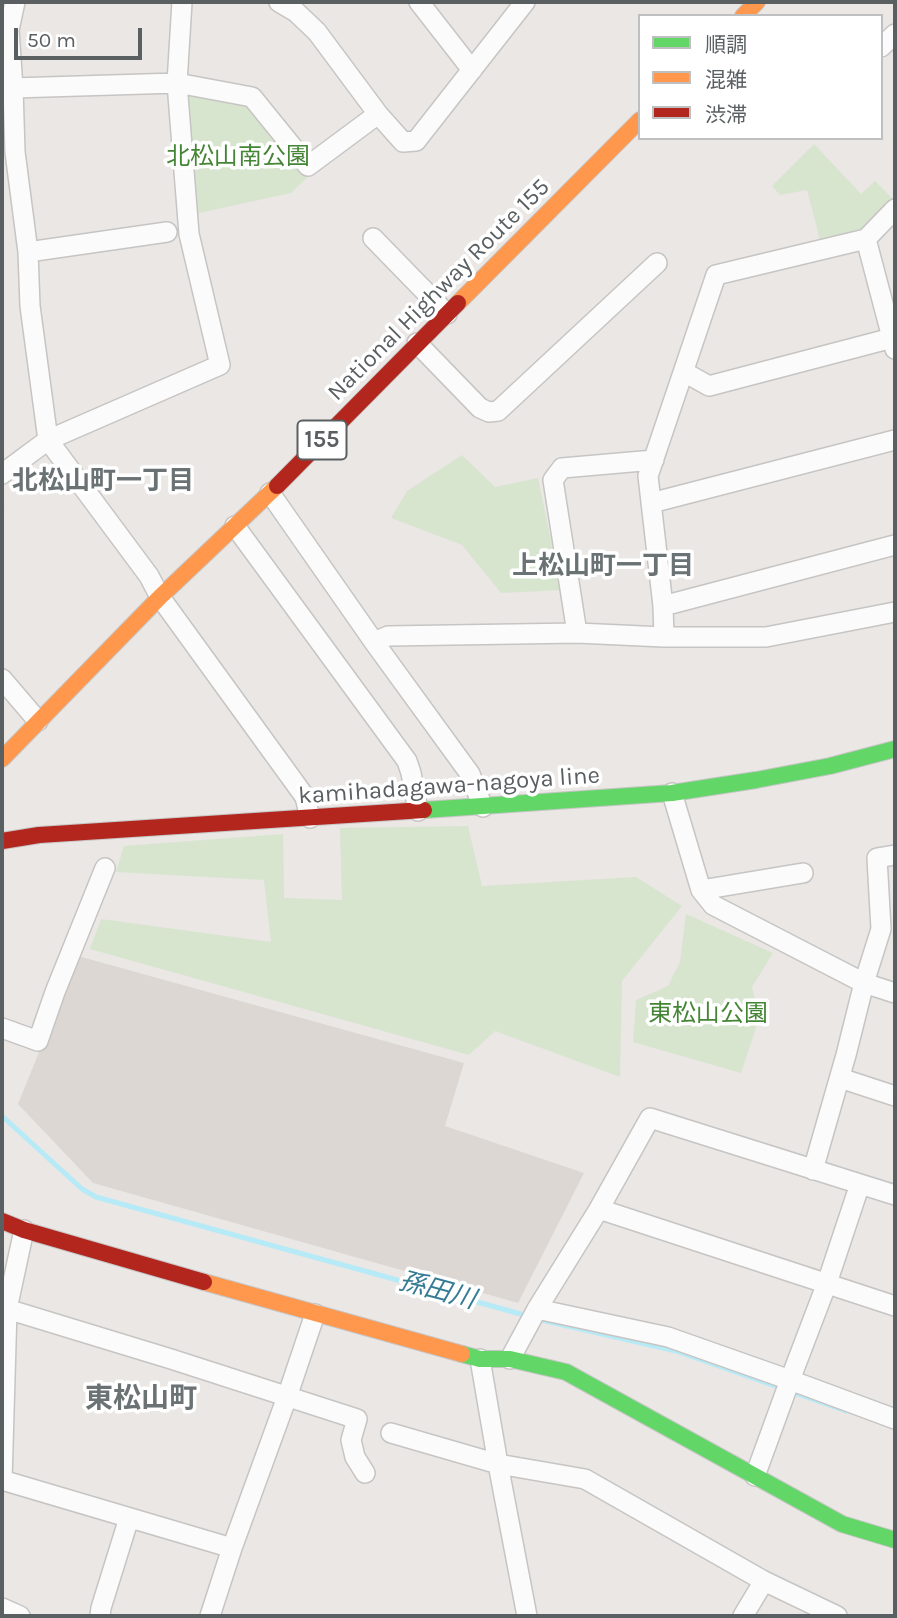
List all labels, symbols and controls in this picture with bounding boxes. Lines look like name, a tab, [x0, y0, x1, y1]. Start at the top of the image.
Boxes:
scale bar	[18, 14, 145, 58]
legend	[638, 14, 883, 140]
text: 50 m	[27, 28, 76, 52]
text: 順調	[705, 33, 747, 57]
text: 混雑	[705, 68, 747, 92]
text: 渋滞	[705, 103, 747, 127]
park label: 北松山南公園	[166, 143, 310, 171]
street label: National Highway Route 155	[322, 173, 556, 407]
road number: 155	[298, 420, 346, 460]
district label: 北松山町一丁目	[12, 466, 194, 498]
district label: 上松山町一丁目	[512, 551, 694, 583]
street label: kamihadagawa-nagoya line	[297, 761, 601, 811]
park label: 東松山公園	[648, 1000, 768, 1028]
water label: 孫田川	[395, 1266, 479, 1316]
district label: 東松山町	[85, 1382, 197, 1416]

